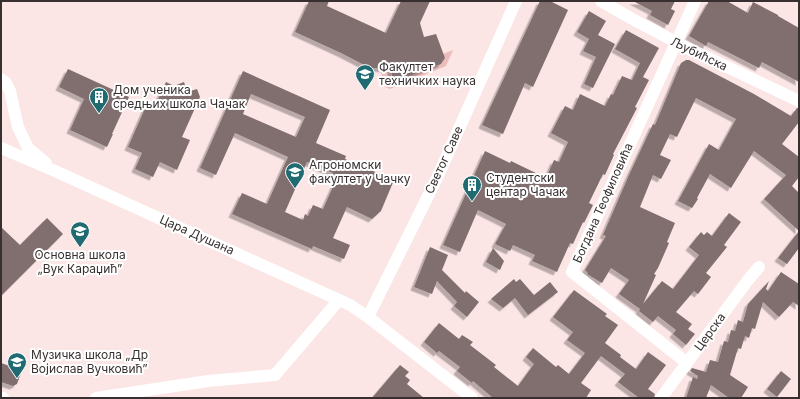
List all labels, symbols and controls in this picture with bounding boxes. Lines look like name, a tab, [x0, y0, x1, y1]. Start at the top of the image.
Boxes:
street label: Љубићска	[668, 33, 730, 74]
place label: Факултет техничких наука	[379, 59, 476, 88]
school or university icon: Факултет техничких наука	[354, 63, 376, 91]
place label: Дом ученика средњих школа Чачак	[113, 82, 246, 111]
building icon: Дом ученика средњих школа Чачак	[88, 86, 110, 114]
street label: Светог Саве	[421, 124, 466, 196]
street label: Богдана Теофиловића	[569, 140, 636, 265]
place label: Агрономски факултет у Чачку	[309, 157, 411, 186]
school or university icon: Агрономски факултет у Чачку	[284, 161, 306, 189]
place label: Студентски центар Чачак	[486, 170, 566, 199]
building icon: Студентски центар Чачак	[461, 174, 483, 202]
street label: Цара Душана	[158, 211, 237, 258]
school or university icon: Основна школа „Вук Караџић”	[69, 220, 91, 248]
place label: Основна школа „Вук Караџић”	[34, 247, 126, 276]
street label: Церска	[691, 310, 728, 354]
place label: Музичка школа „Др Војислав Вучковић”	[31, 347, 148, 376]
school or university icon: Музичка школа „Др Војислав Вучковић”	[6, 351, 28, 379]

